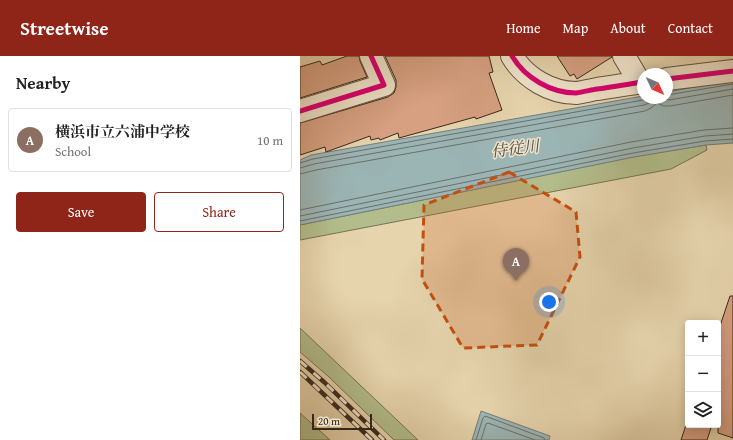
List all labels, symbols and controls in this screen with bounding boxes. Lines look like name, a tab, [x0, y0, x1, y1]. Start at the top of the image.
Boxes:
text: Streetwise	[20, 14, 109, 42]
text: Home	[506, 18, 541, 38]
text: Map	[563, 18, 588, 38]
text: About	[610, 18, 646, 38]
text: Contact	[668, 18, 713, 38]
north arrow	[637, 68, 673, 104]
text: Nearby	[16, 70, 70, 95]
text: 横浜市立六浦中学校	[55, 121, 190, 142]
text: A	[26, 131, 34, 150]
text: 10 m	[257, 131, 283, 150]
water label: 侍従川	[490, 133, 542, 163]
text: School	[55, 142, 91, 161]
button: Save	[16, 192, 146, 232]
button: Share	[154, 192, 284, 232]
pin: A	[503, 248, 529, 281]
your location	[539, 292, 559, 312]
map controls	[685, 320, 721, 428]
button: +	[685, 320, 721, 356]
button: −	[685, 356, 721, 392]
button: layers	[685, 392, 721, 428]
scale bar	[312, 412, 372, 431]
text: 20 m	[318, 413, 340, 429]

